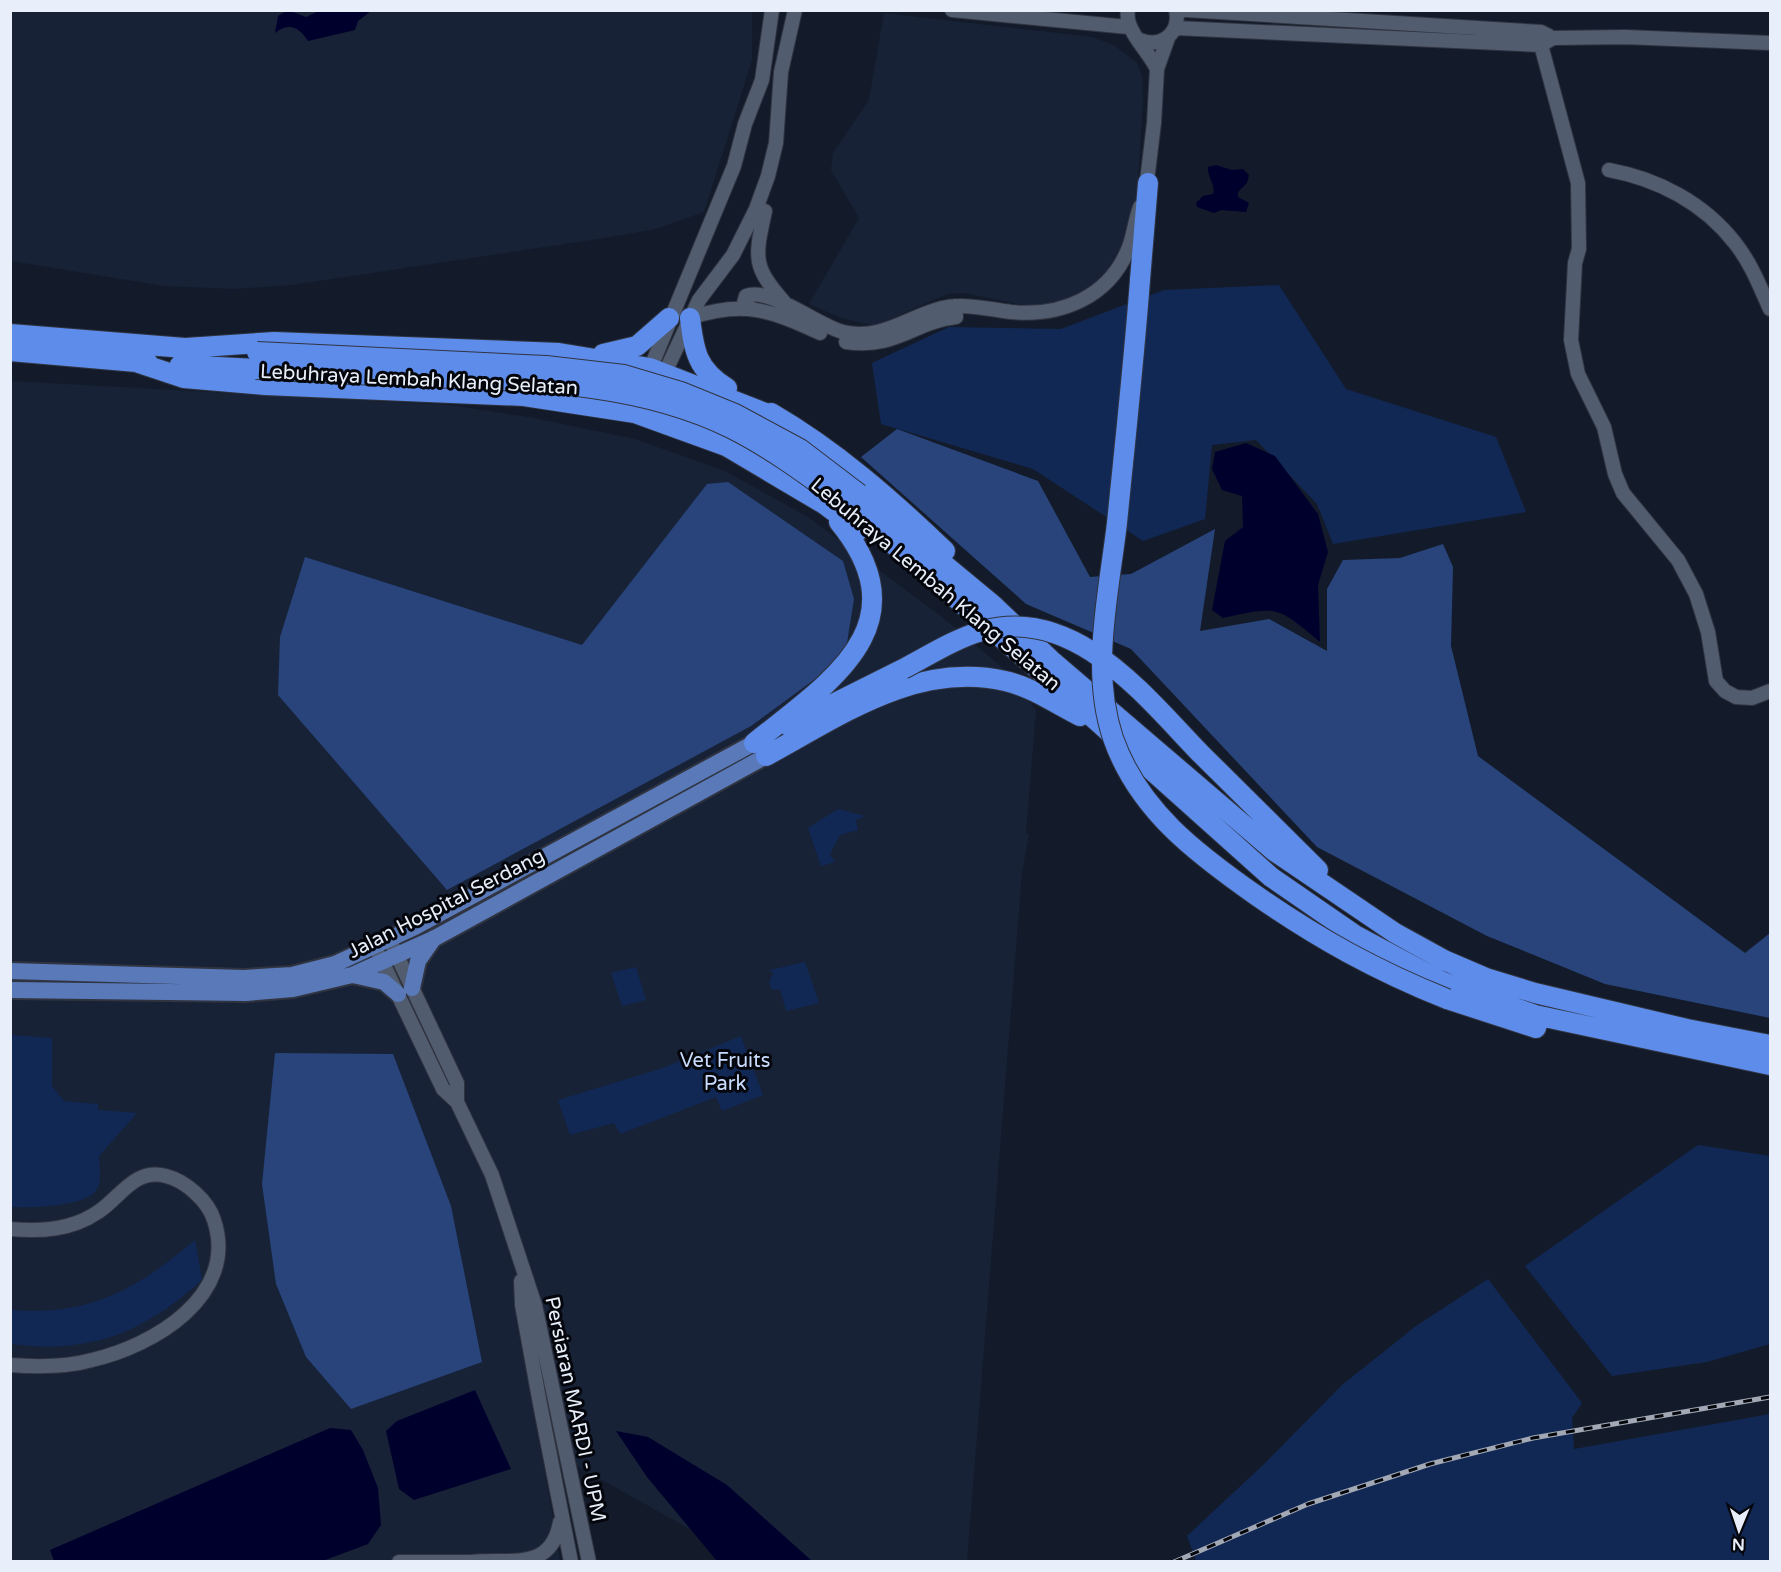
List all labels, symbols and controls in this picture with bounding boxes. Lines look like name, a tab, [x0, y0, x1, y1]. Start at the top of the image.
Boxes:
street label: Lebuhraya Lembah Klang Selatan	[259, 360, 579, 400]
street label: Lebuhraya Lembah Klang Selatan	[806, 473, 1065, 696]
street label: Jalan Hospital Serdang	[344, 844, 549, 964]
park label: Vet Fruits Park	[680, 1049, 770, 1096]
street label: Persiaran MARDI - UPM	[539, 1294, 611, 1524]
north arrow	[1709, 1500, 1769, 1560]
text: N	[1732, 1534, 1745, 1554]

